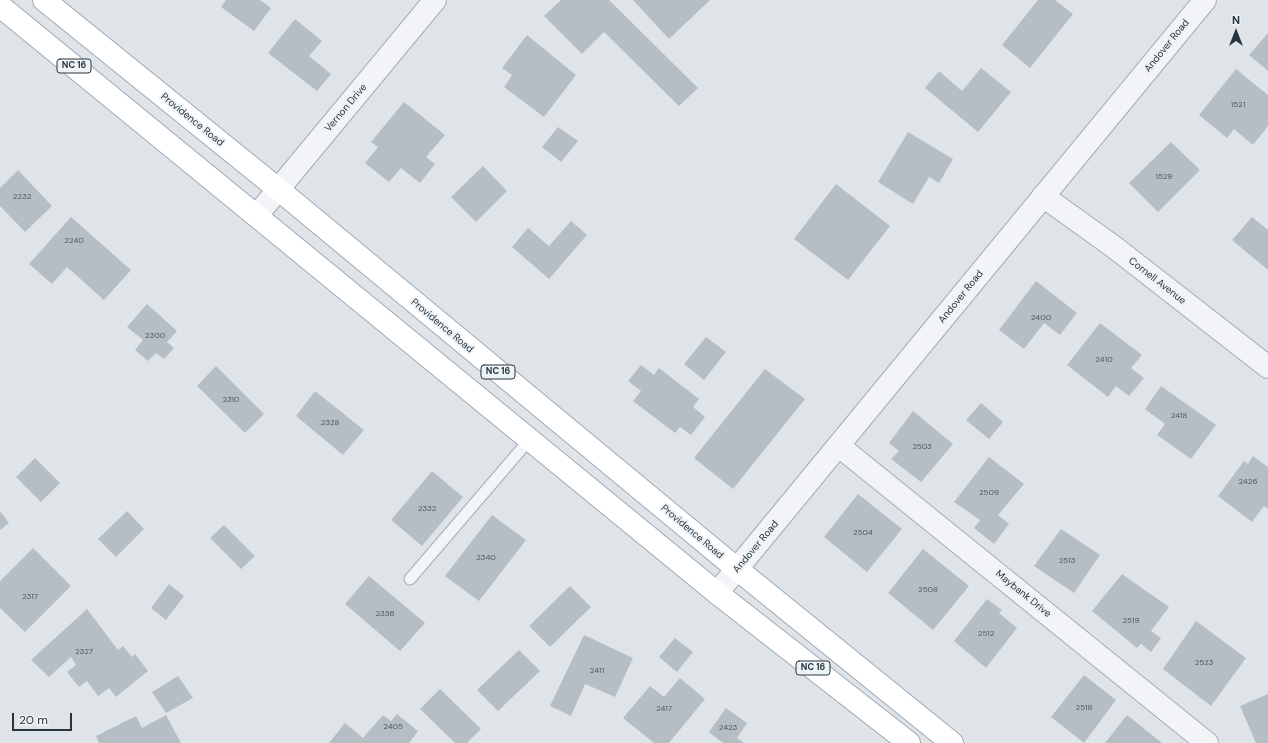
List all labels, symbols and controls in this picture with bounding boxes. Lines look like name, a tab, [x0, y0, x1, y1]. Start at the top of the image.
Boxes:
north arrow	[1216, 12, 1256, 52]
text: N	[1232, 13, 1240, 27]
street label: Andover Road	[1142, 17, 1192, 75]
road number: NC 16	[57, 59, 91, 73]
street label: Vernon Drive	[322, 81, 370, 135]
street label: Providence Road	[158, 91, 226, 149]
house number: 1521	[1231, 100, 1245, 110]
house number: 1529	[1156, 172, 1172, 182]
house number: 2232	[13, 192, 31, 202]
house number: 2240	[64, 236, 84, 246]
street label: Cornell Avenue	[1126, 255, 1188, 307]
street label: Andover Road	[936, 268, 986, 326]
street label: Providence Road	[408, 296, 476, 356]
house number: 2400	[1031, 313, 1051, 323]
house number: 2300	[145, 331, 165, 341]
house number: 2410	[1095, 355, 1113, 365]
road number: NC 16	[481, 365, 515, 379]
house number: 2310	[222, 395, 240, 405]
house number: 2418	[1171, 411, 1187, 421]
house number: 2328	[321, 418, 339, 428]
house number: 2503	[912, 442, 932, 452]
house number: 2426	[1239, 477, 1257, 487]
house number: 2509	[979, 488, 999, 498]
street label: Providence Road	[658, 502, 726, 562]
house number: 2332	[418, 504, 436, 514]
street label: Andover Road	[731, 518, 781, 576]
house number: 2504	[853, 528, 873, 538]
house number: 2340	[476, 553, 496, 563]
house number: 2513	[1059, 556, 1075, 566]
street label: Maybank Drive	[993, 568, 1053, 620]
house number: 2508	[918, 585, 938, 595]
house number: 2317	[22, 592, 38, 602]
house number: 2336	[375, 609, 395, 619]
house number: 2519	[1122, 616, 1140, 626]
house number: 2512	[978, 629, 994, 639]
house number: 2327	[75, 647, 93, 657]
house number: 2523	[1195, 658, 1213, 668]
road number: NC 16	[796, 661, 830, 675]
house number: 2411	[590, 666, 604, 676]
house number: 2518	[1076, 703, 1092, 713]
house number: 2417	[656, 704, 672, 714]
scale bar	[14, 705, 74, 731]
text: 20 m	[19, 712, 48, 728]
house number: 2405	[383, 722, 403, 732]
house number: 2423	[719, 723, 737, 733]

